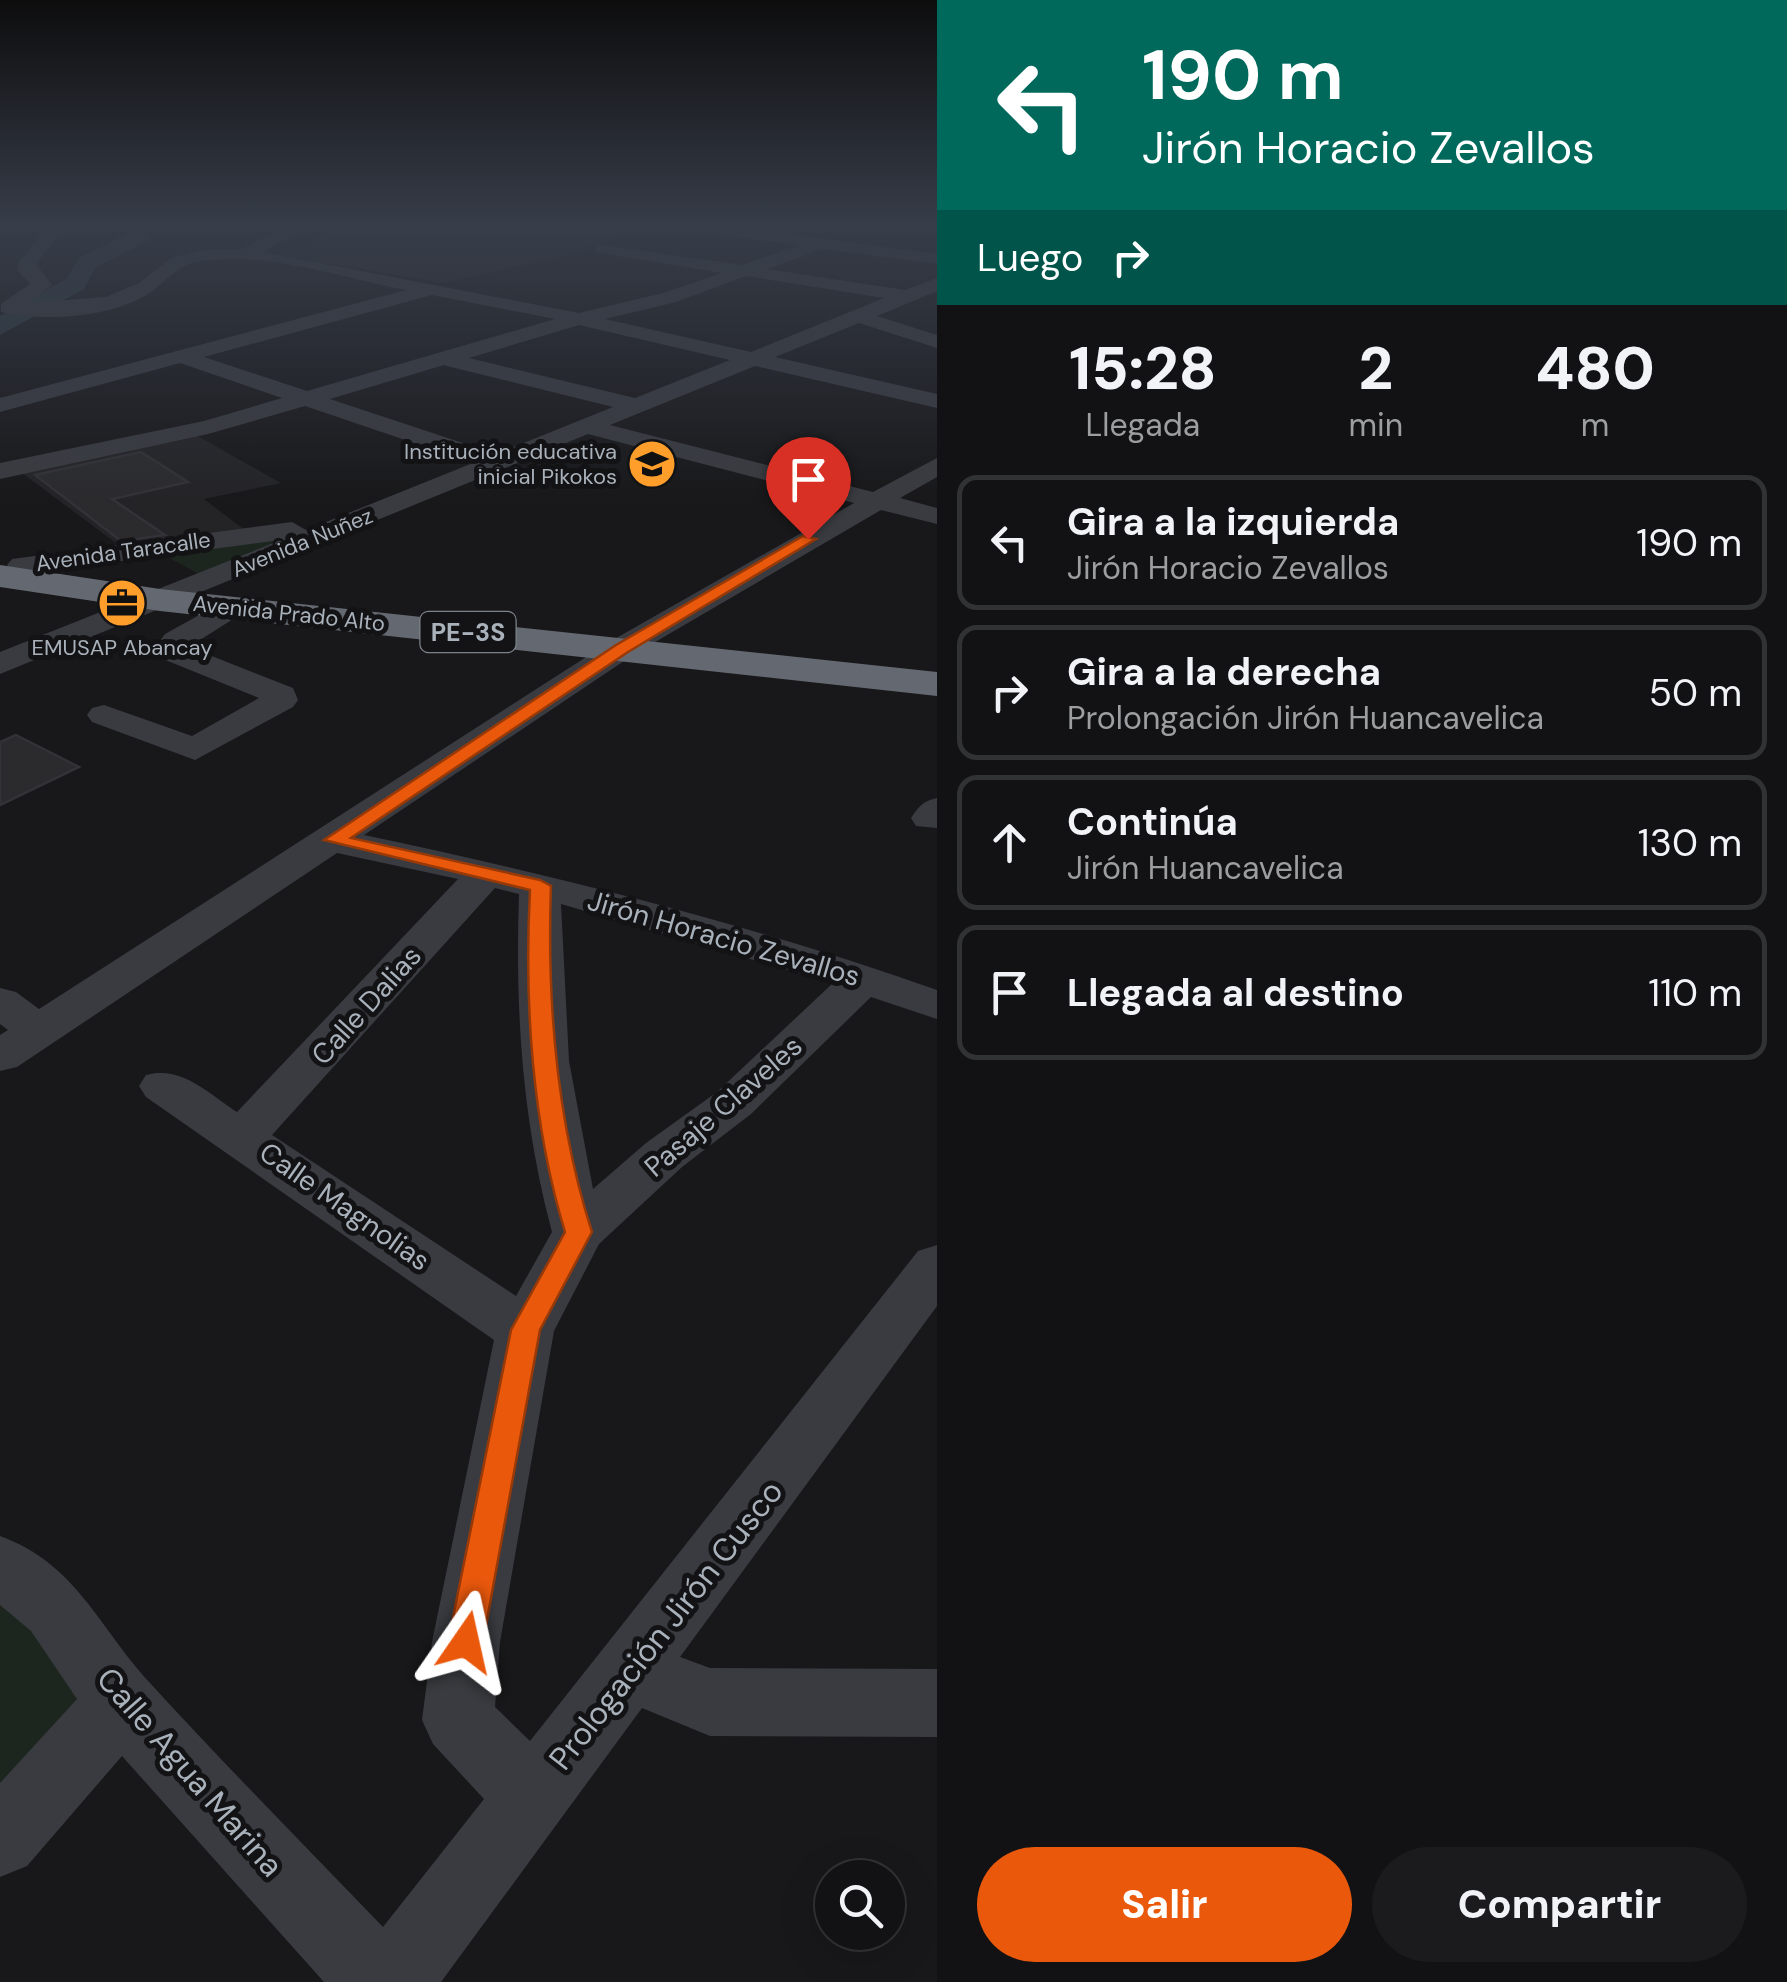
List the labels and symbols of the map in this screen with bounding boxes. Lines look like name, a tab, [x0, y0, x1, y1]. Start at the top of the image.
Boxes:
place label: Institución educativa inicial Pikokos	[404, 437, 617, 491]
pin	[766, 437, 851, 540]
school or university icon: Institución educativa inicial Pikokos	[626, 438, 678, 490]
street label: Avenida Nuñez	[227, 501, 377, 584]
street label: Avenida Taracalle	[34, 525, 212, 578]
office icon: EMUSAP Abancay	[96, 577, 148, 629]
street label: Avenida Prado Alto	[191, 589, 386, 638]
road number: PE-3S	[420, 612, 516, 652]
place label: EMUSAP Abancay	[32, 633, 212, 662]
street label: Jirón Horacio Zevallos	[583, 882, 864, 995]
street label: Calle Dalias	[303, 938, 430, 1073]
street label: Pasaje Claveles	[637, 1028, 810, 1185]
street label: Calle Magnolias	[252, 1134, 437, 1279]
street label: Prologación Jirón Cusco	[540, 1472, 792, 1778]
position arrow	[414, 1590, 518, 1694]
street label: Calle Agua Marina	[87, 1658, 293, 1886]

